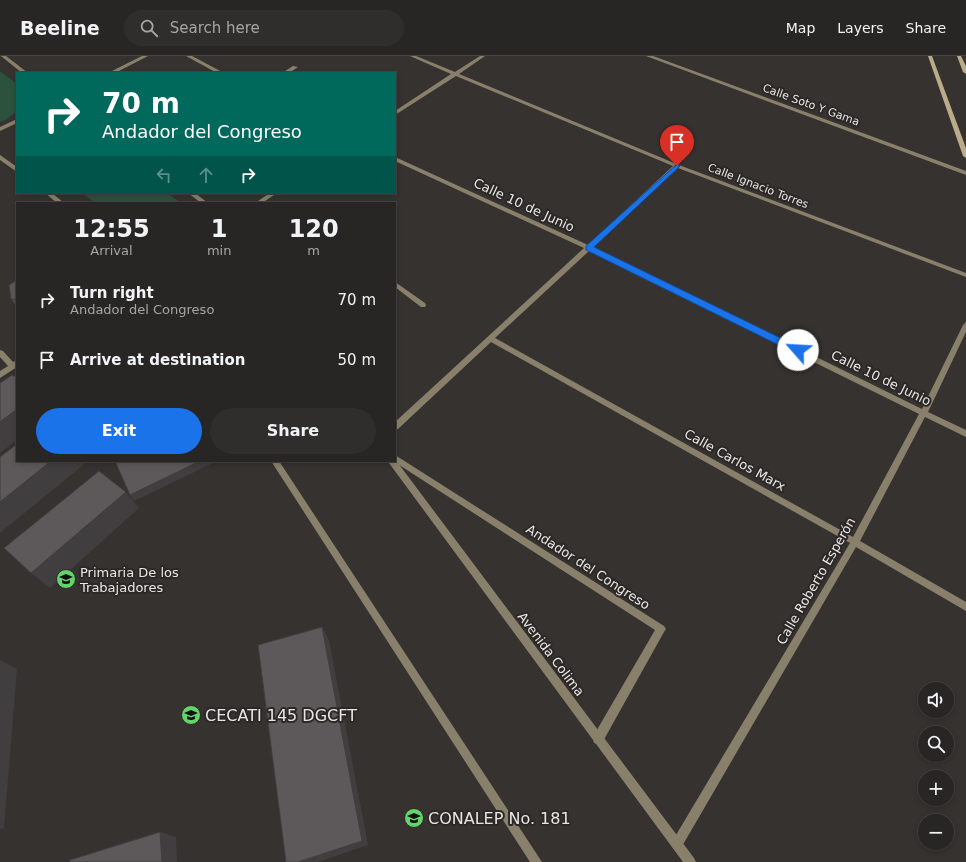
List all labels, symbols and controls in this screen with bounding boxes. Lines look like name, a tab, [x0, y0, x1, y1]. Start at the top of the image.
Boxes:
search box	[124, 10, 404, 46]
text: Beeline	[20, 17, 100, 39]
icon: search	[138, 17, 160, 39]
text: Search here	[170, 19, 260, 37]
text: Map	[786, 20, 815, 36]
text: Layers	[837, 20, 884, 36]
text: Share	[906, 20, 946, 36]
street label: Calle Soto Y Gama	[761, 81, 861, 129]
text: 70 m	[102, 87, 180, 120]
icon: right	[36, 88, 88, 140]
text: Andador del Congreso	[102, 121, 302, 142]
pin	[660, 125, 694, 166]
icon: arrive	[666, 131, 688, 153]
street label: Calle Ignacio Torres	[706, 161, 810, 211]
icon: left	[153, 164, 175, 186]
icon: ahead	[195, 164, 217, 186]
icon: right	[237, 164, 259, 186]
street label: Calle 10 de Junio	[471, 175, 577, 235]
text: 12:55	[73, 215, 150, 243]
text: 1	[211, 215, 227, 243]
text: 120	[289, 215, 339, 243]
text: Arrival	[90, 243, 133, 258]
text: min	[207, 243, 231, 258]
text: m	[307, 243, 320, 258]
text: Turn right	[70, 284, 154, 302]
icon: right	[36, 289, 58, 311]
text: 70 m	[338, 291, 376, 309]
text: Andador del Congreso	[70, 302, 214, 317]
position arrow	[777, 329, 819, 371]
street label: Calle 10 de Junio	[829, 347, 933, 409]
icon: arrive	[36, 349, 58, 371]
text: Arrive at destination	[70, 351, 245, 369]
text: 50 m	[338, 351, 376, 369]
button: Exit	[36, 408, 202, 454]
button: Share	[210, 408, 376, 454]
street label: Calle Carlos Marx	[682, 426, 788, 494]
street label: Calle Roberto Esperón	[773, 515, 859, 647]
street label: Andador del Congreso	[523, 521, 653, 613]
place label: Primaria De los Trabajadores	[79, 565, 179, 595]
school or university icon: Primaria De los Trabajadores	[55, 568, 77, 590]
street label: Avenida Colima	[515, 609, 587, 699]
map controls	[918, 682, 954, 850]
button: sound	[918, 682, 954, 718]
school or university icon: CECATI 145 DGCFT	[180, 704, 202, 726]
place label: CECATI 145 DGCFT	[205, 706, 357, 725]
button: search	[918, 726, 954, 762]
button: +	[918, 770, 954, 806]
school or university icon: CONALEP No. 181	[403, 807, 425, 829]
place label: CONALEP No. 181	[428, 809, 571, 828]
button: −	[918, 814, 954, 850]

